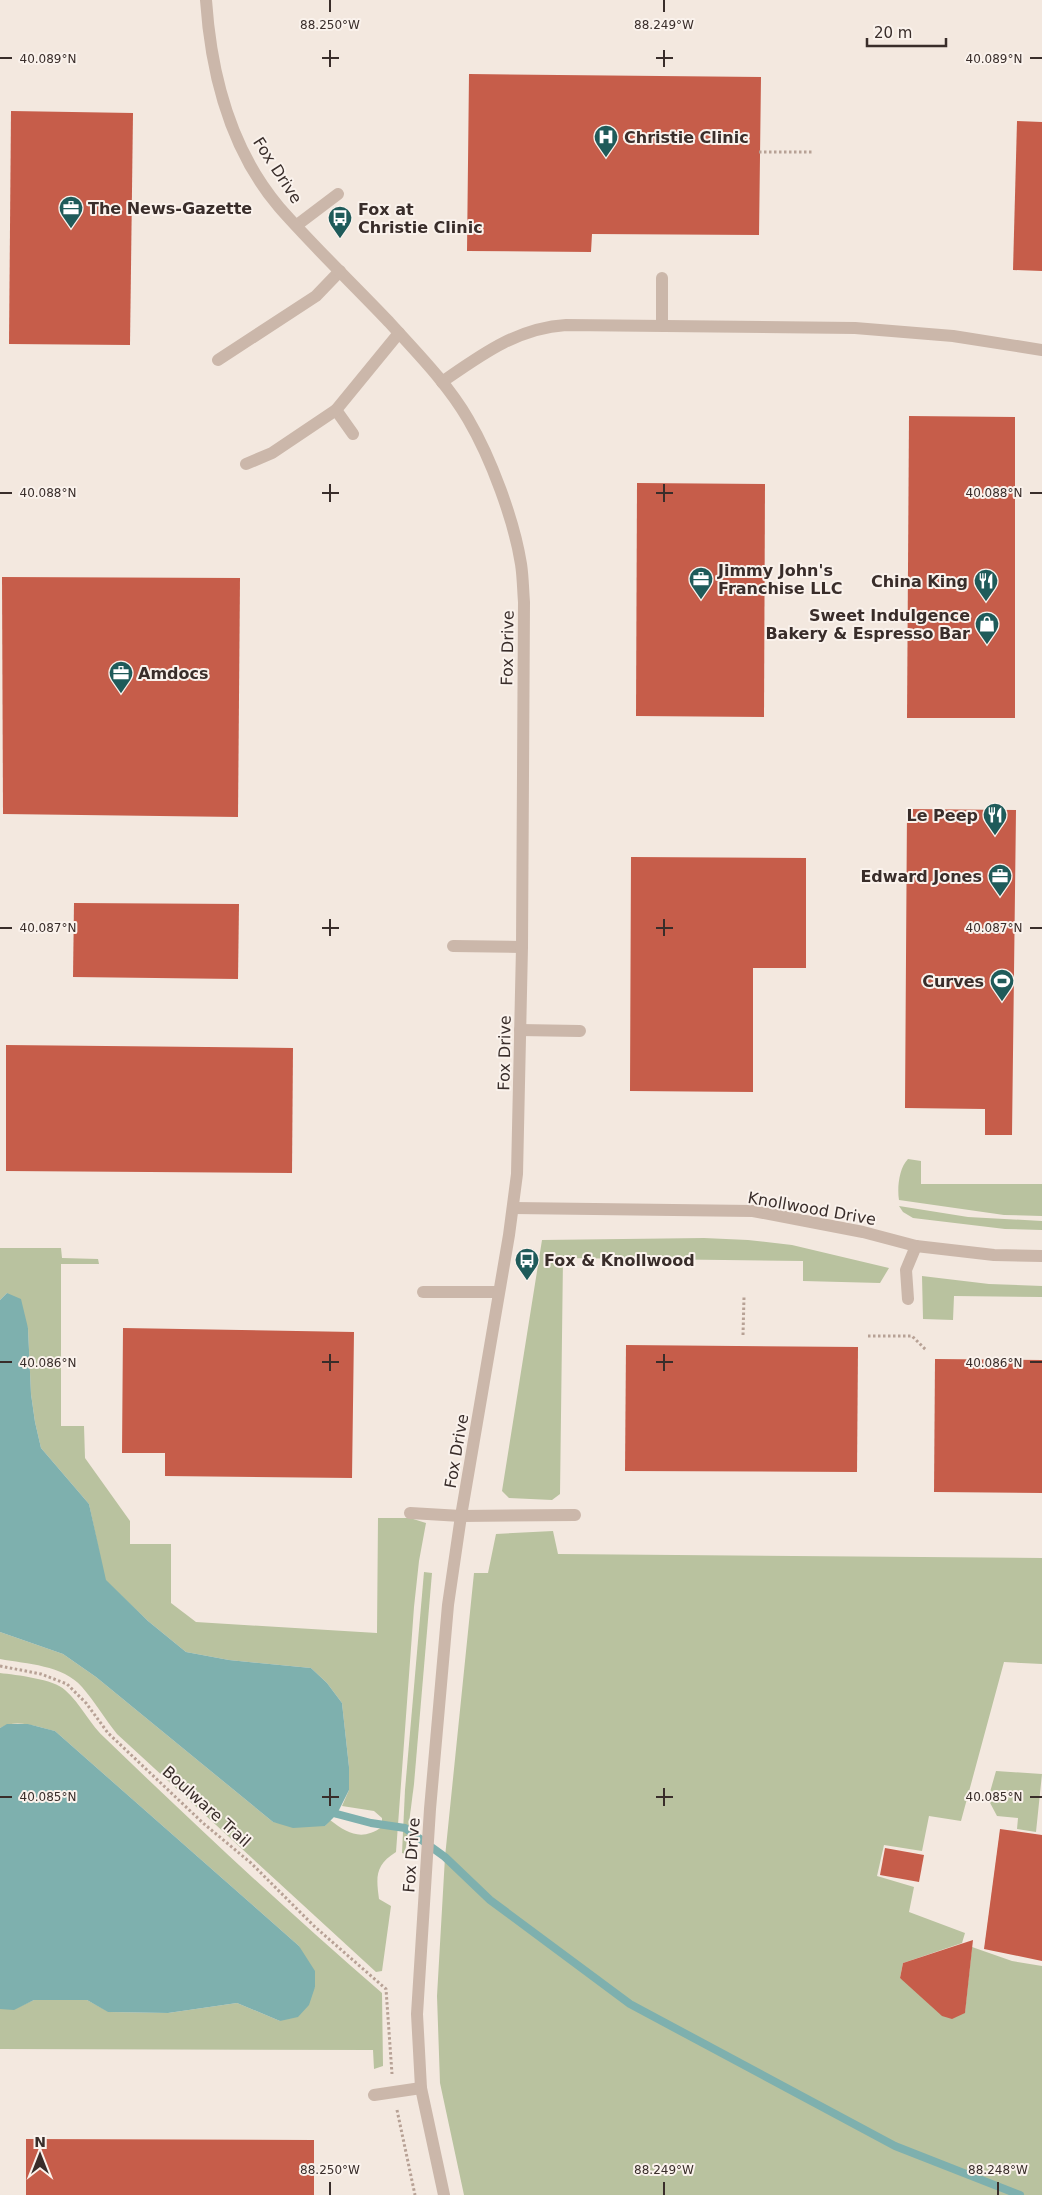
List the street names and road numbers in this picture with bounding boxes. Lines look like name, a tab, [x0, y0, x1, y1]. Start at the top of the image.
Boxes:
street label: Fox Drive	[249, 134, 306, 207]
street label: Fox Drive	[497, 610, 518, 686]
street label: Fox Drive	[494, 1015, 515, 1091]
street label: Knollwood Drive	[746, 1188, 878, 1229]
street label: Fox Drive	[441, 1412, 472, 1490]
street label: Boulware Trail	[159, 1762, 255, 1851]
street label: Fox Drive	[399, 1817, 424, 1893]

